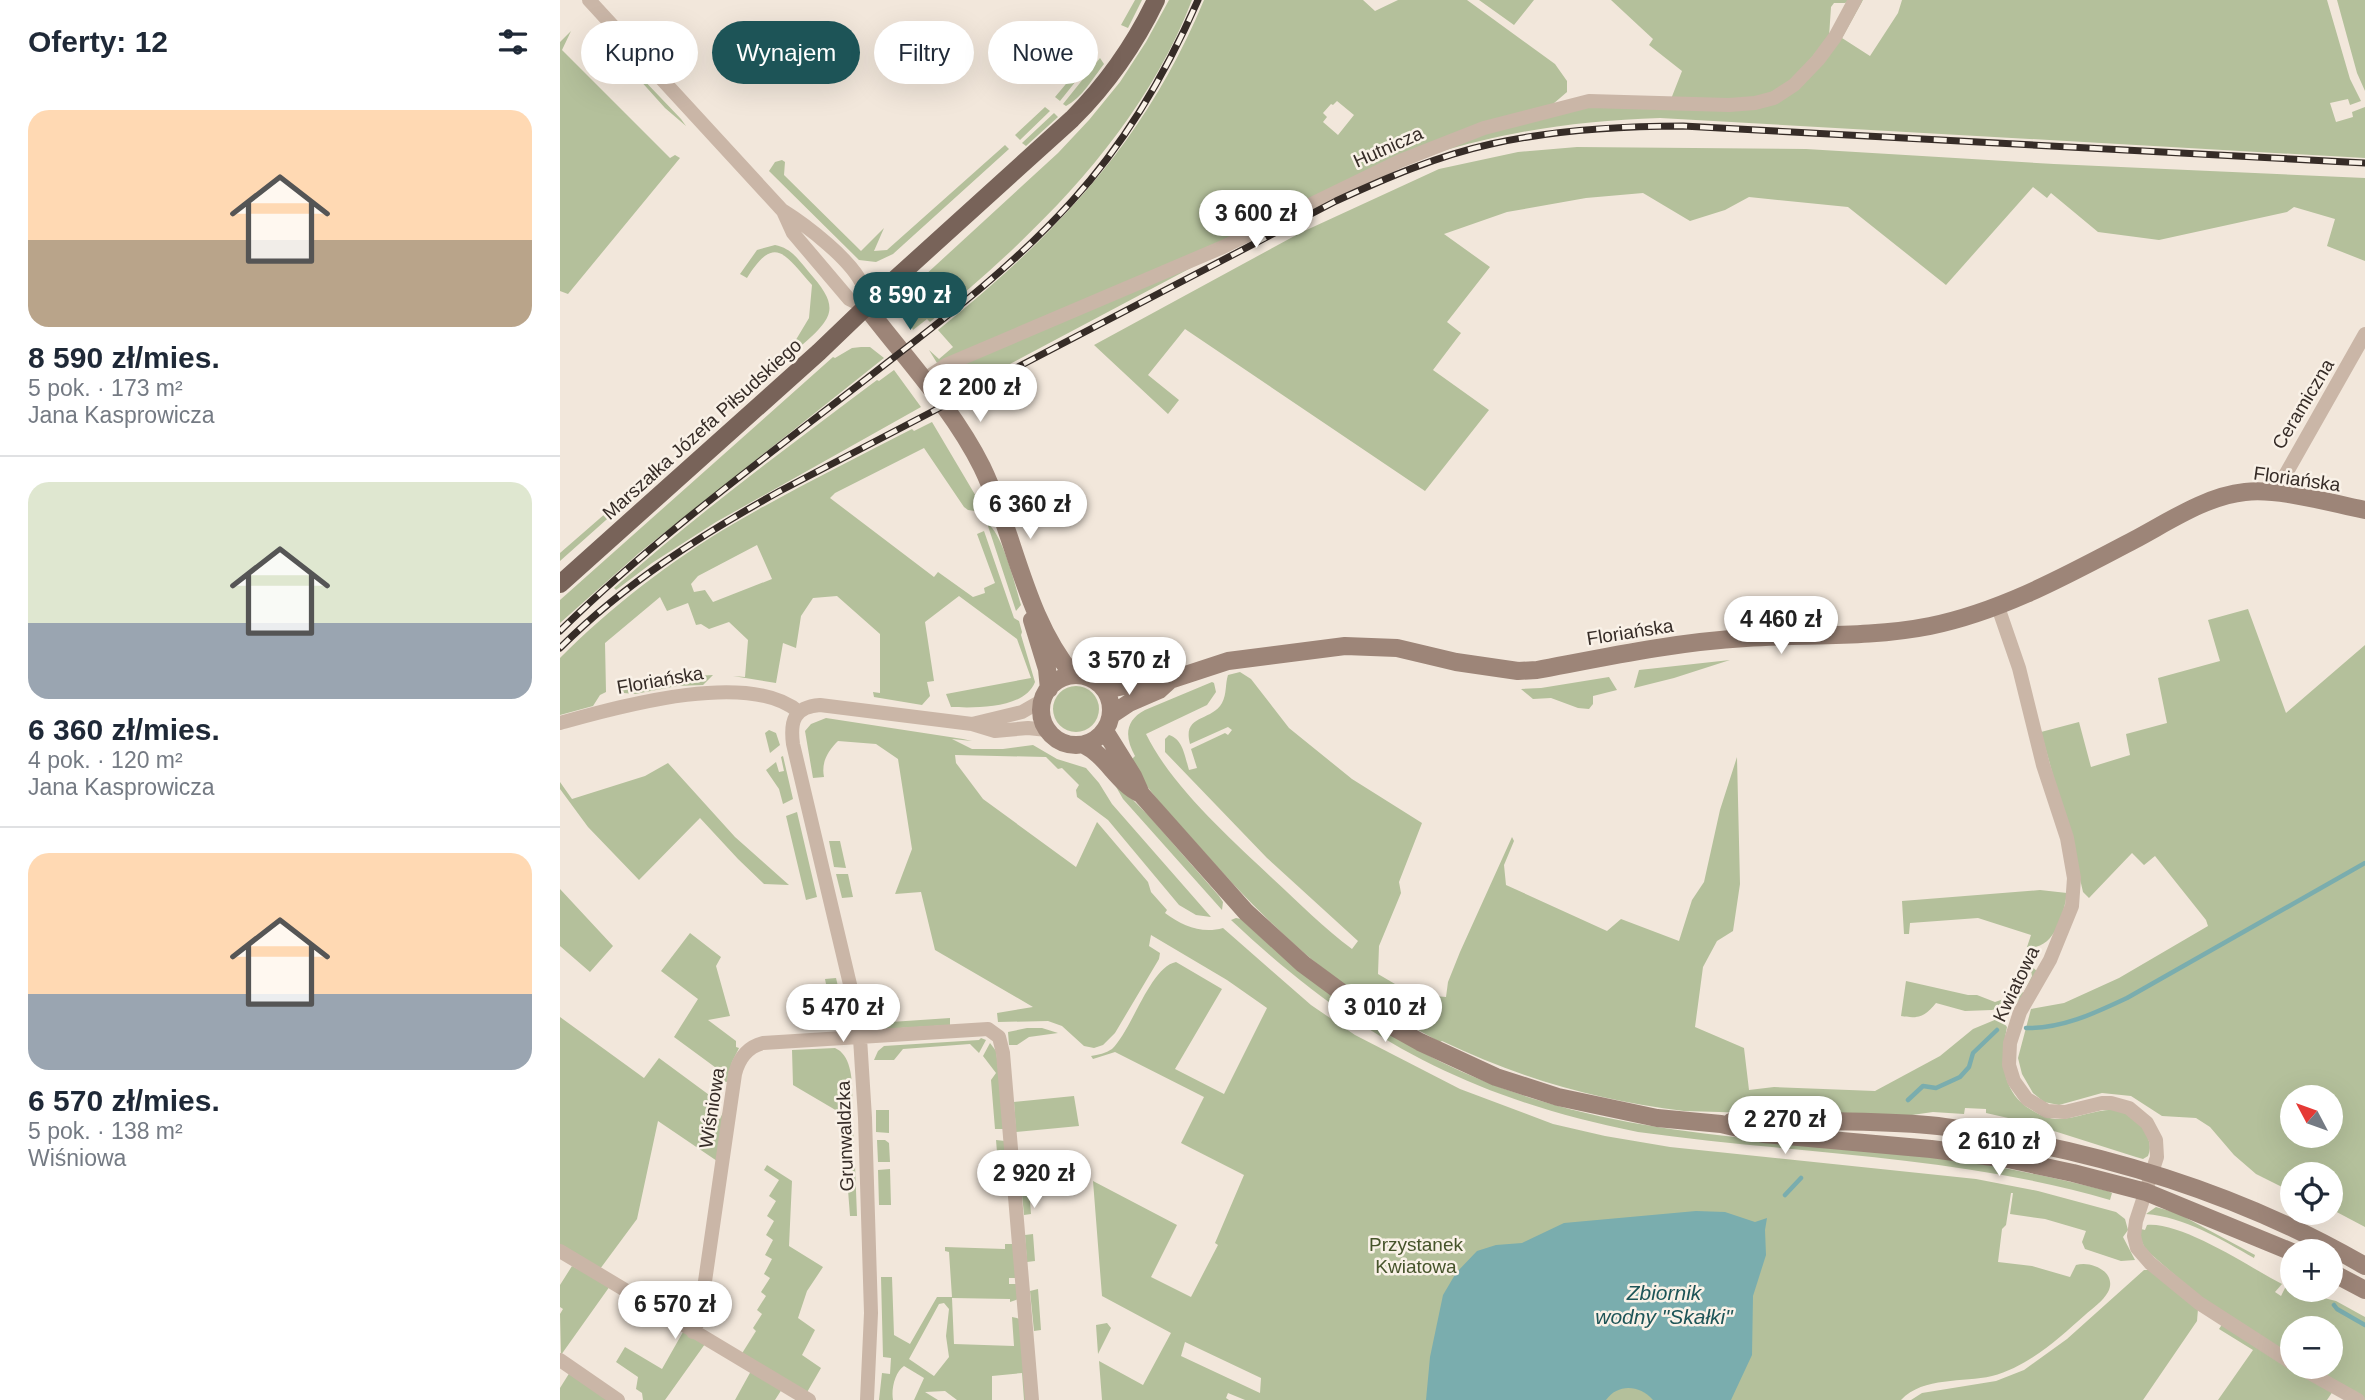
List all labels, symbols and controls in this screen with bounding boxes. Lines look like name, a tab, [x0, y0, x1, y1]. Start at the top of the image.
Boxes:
chip: Kupno	[581, 21, 698, 84]
chip: Wynajem	[712, 21, 860, 84]
chip: Filtry	[874, 21, 974, 84]
chip: Nowe	[988, 21, 1098, 84]
icon: filters	[494, 23, 532, 61]
text: Oferty: 12	[28, 25, 168, 58]
street label: Hutnicza	[1350, 122, 1426, 172]
icon: home	[217, 156, 343, 282]
pin: 3 600 zł	[1184, 190, 1328, 250]
text: 3 600 zł	[1215, 200, 1297, 226]
pin: 8 590 zł	[838, 272, 982, 332]
text: 8 590 zł	[869, 282, 951, 308]
street label: Marszałka Józefa Piłsudskiego	[598, 334, 806, 524]
text: 8 590 zł/mies.	[28, 341, 220, 374]
street label: Ceramiczna	[2268, 355, 2338, 453]
pin: 2 200 zł	[908, 364, 1052, 424]
text: 2 200 zł	[939, 374, 1021, 400]
text: 5 pok. · 173 m²	[28, 375, 183, 401]
text: Jana Kasprowicza	[28, 402, 215, 428]
street label: Floriańska	[2252, 463, 2342, 496]
pin: 6 360 zł	[958, 482, 1102, 541]
text: 6 360 zł	[989, 491, 1071, 517]
icon: home	[217, 528, 343, 654]
pin: 4 460 zł	[1709, 596, 1853, 656]
text: 4 460 zł	[1740, 606, 1822, 632]
street label: Floriańska	[1585, 615, 1675, 649]
pin: 3 570 zł	[1057, 638, 1201, 697]
text: 3 570 zł	[1088, 647, 1170, 673]
street label: Floriańska	[615, 662, 705, 698]
text: 6 360 zł/mies.	[28, 713, 220, 746]
text: 4 pok. · 120 m²	[28, 747, 183, 773]
text: Jana Kasprowicza	[28, 774, 215, 800]
icon: home	[217, 899, 343, 1025]
street label: Kwiatowa	[1989, 942, 2043, 1025]
pin: 5 470 zł	[771, 984, 915, 1044]
pin: 3 010 zł	[1313, 984, 1457, 1044]
text: 5 470 zł	[802, 994, 884, 1020]
text: 3 010 zł	[1344, 994, 1426, 1020]
street label: Wiśniowa	[695, 1066, 729, 1150]
street label: Grunwaldzka	[833, 1080, 857, 1192]
text: 6 570 zł/mies.	[28, 1084, 220, 1117]
north arrow	[2280, 1085, 2343, 1148]
map controls	[2280, 1085, 2343, 1379]
pin: 2 270 zł	[1713, 1096, 1857, 1156]
text: 2 270 zł	[1744, 1106, 1826, 1132]
text: 5 pok. · 138 m²	[28, 1118, 183, 1144]
pin: 2 610 zł	[1927, 1118, 2071, 1178]
text: 2 610 zł	[1958, 1128, 2040, 1154]
text: Wiśniowa	[28, 1145, 126, 1171]
pin: 2 920 zł	[962, 1150, 1106, 1210]
text: 2 920 zł	[993, 1160, 1075, 1186]
button: locate	[2280, 1162, 2343, 1225]
park label: Przystanek Kwiatowa	[1369, 1234, 1463, 1277]
button: +	[2280, 1239, 2343, 1302]
water label: Zbiornik wodny "Skałki"	[1595, 1281, 1734, 1328]
pin: 6 570 zł	[603, 1282, 747, 1341]
text: 6 570 zł	[634, 1291, 716, 1317]
button: −	[2280, 1316, 2343, 1379]

